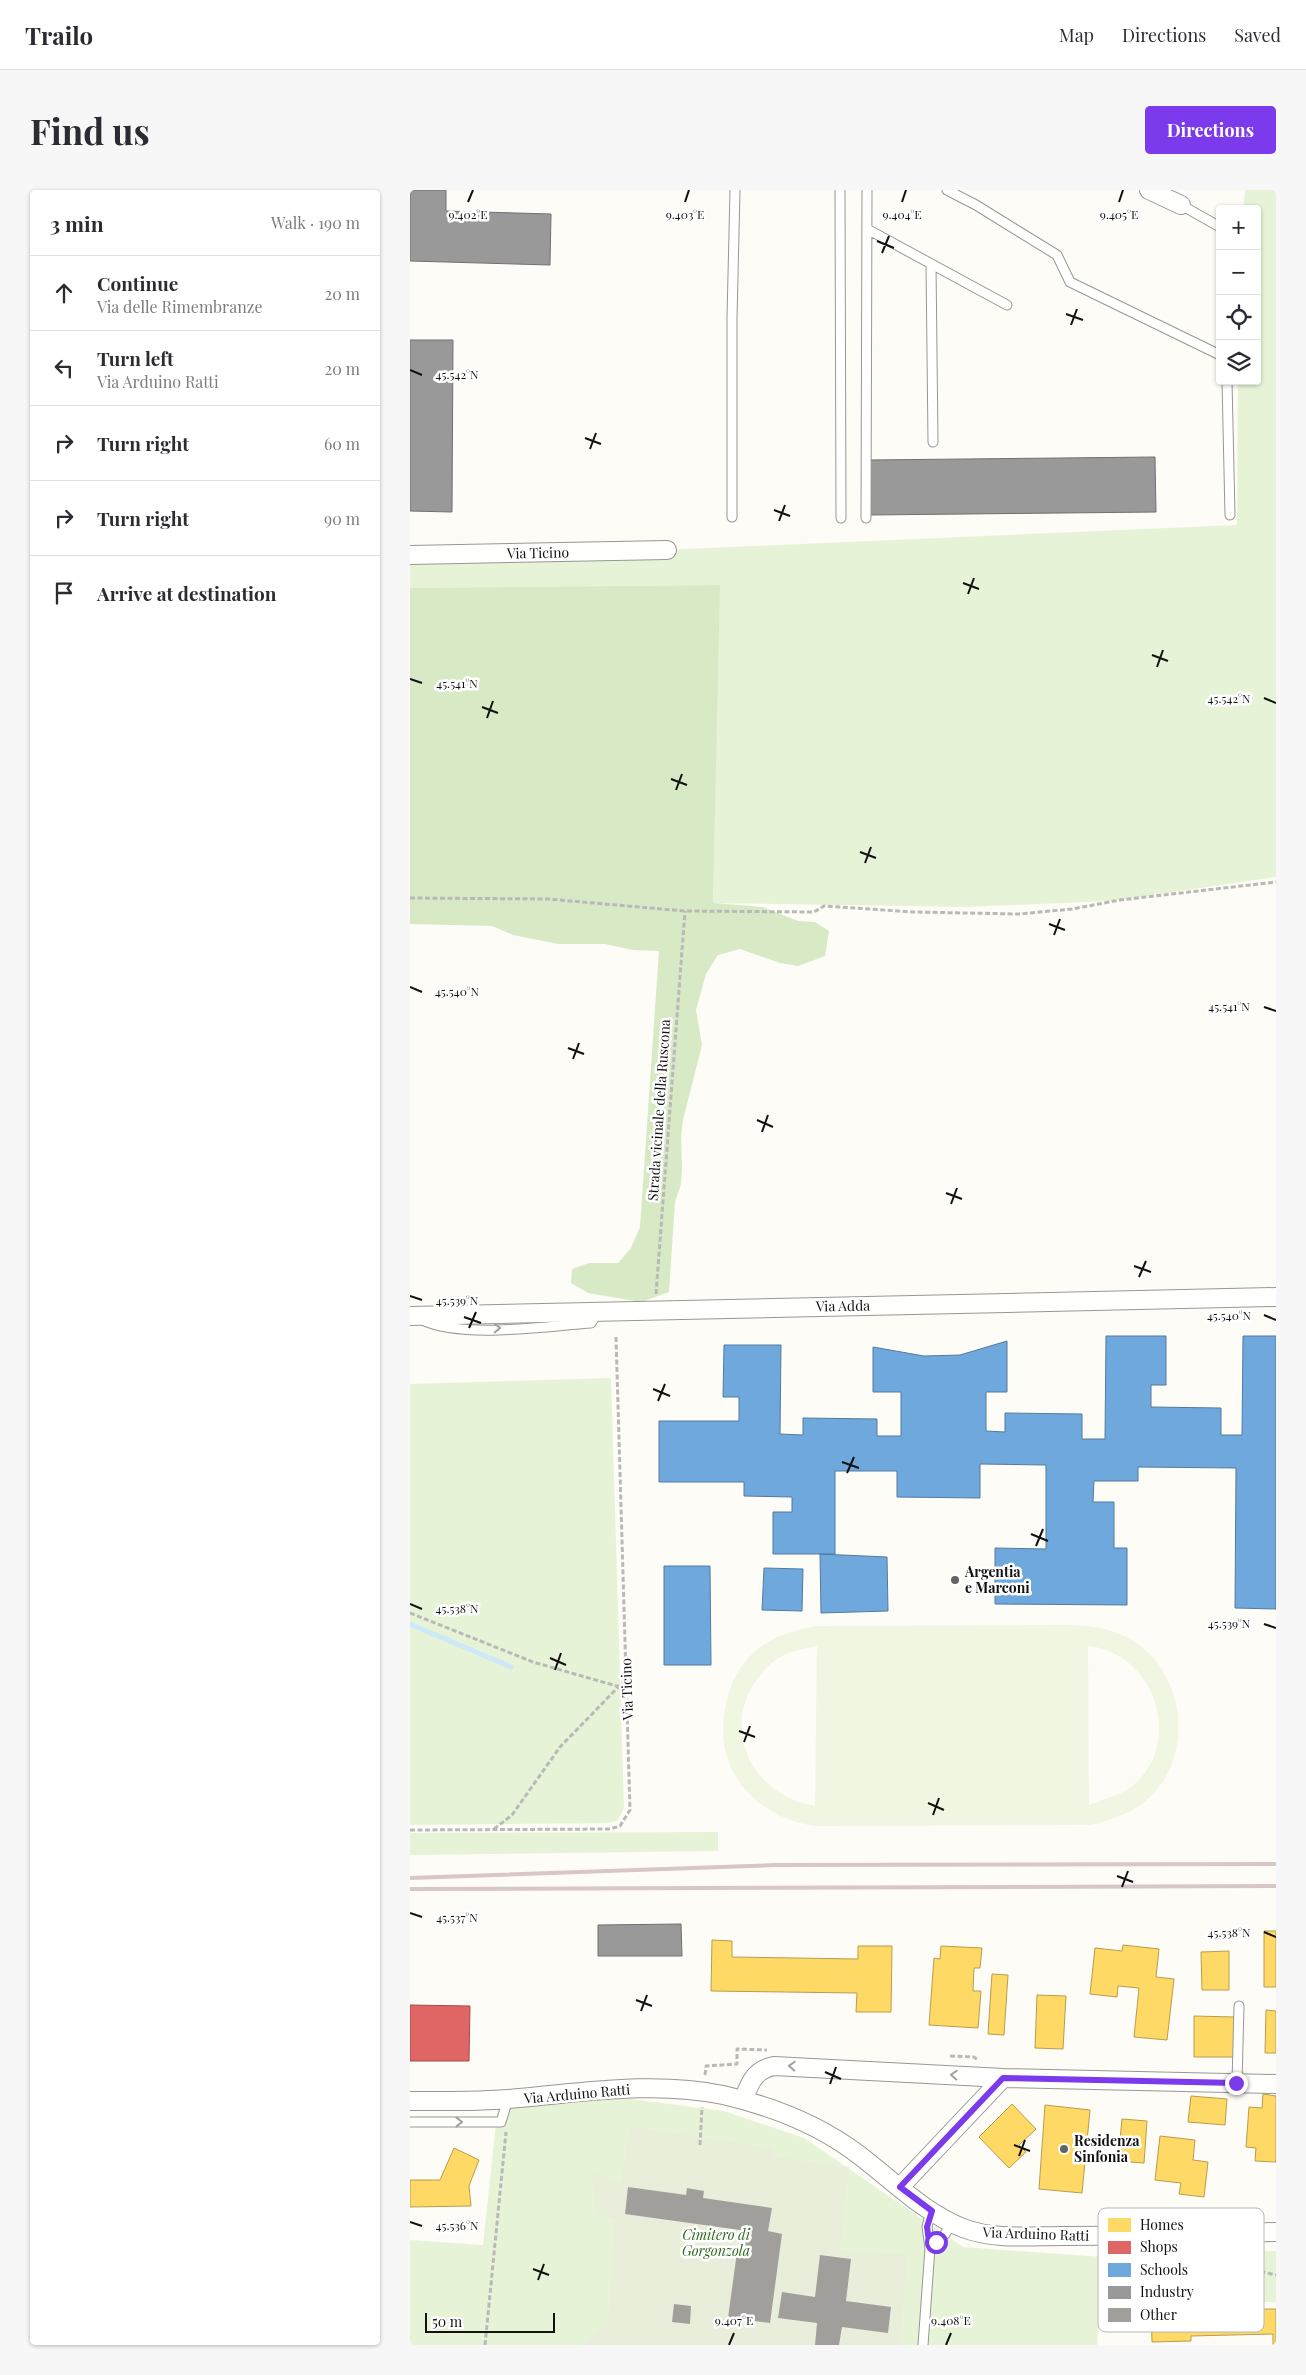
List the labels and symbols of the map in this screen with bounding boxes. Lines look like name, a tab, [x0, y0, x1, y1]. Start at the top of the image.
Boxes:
text: 9.402°E	[448, 206, 488, 222]
text: 9.403°E	[666, 206, 704, 222]
text: 9.404°E	[882, 206, 922, 222]
text: 9.405°E	[1100, 206, 1138, 222]
text: 45.542°N	[436, 366, 479, 382]
street label: Via Ticino	[506, 542, 570, 563]
text: 45.541°N	[436, 675, 478, 691]
text: 45.542°N	[1208, 690, 1251, 706]
text: 45.540°N	[435, 983, 480, 999]
text: 45.541°N	[1208, 998, 1250, 1014]
street label: Strada vicinale della Ruscona	[643, 1018, 674, 1201]
text: 45.539°N	[436, 1292, 479, 1308]
street label: Via Adda	[815, 1296, 870, 1315]
text: 45.540°N	[1207, 1307, 1252, 1323]
one-way arrow	[493, 1323, 501, 1334]
place label: Argentia e Marconi	[964, 1562, 1030, 1597]
marker: Argentia e Marconi	[949, 1574, 961, 1586]
text: 45.538°N	[435, 1600, 479, 1616]
text: 45.539°N	[1208, 1615, 1251, 1631]
street label: Via Ticino	[616, 1657, 637, 1721]
text: 45.537°N	[436, 1909, 478, 1925]
text: 45.538°N	[1207, 1924, 1251, 1940]
one-way arrow	[788, 2061, 796, 2072]
one-way arrow	[950, 2070, 958, 2081]
route end	[1225, 2072, 1248, 2095]
street label: Via Arduino Ratti	[522, 2079, 631, 2108]
one-way arrow	[455, 2117, 463, 2127]
place label: Residenza Sinfonia	[1074, 2131, 1140, 2166]
marker: Residenza Sinfonia	[1058, 2143, 1070, 2155]
legend	[1098, 2208, 1264, 2332]
text: Homes	[1140, 2215, 1184, 2234]
text: 45.536°N	[436, 2217, 479, 2233]
street label: Via Arduino Ratti	[981, 2222, 1090, 2245]
park label: Cimitero di Gorgonzola	[682, 2225, 751, 2260]
route start	[925, 2231, 948, 2254]
text: Shops	[1140, 2237, 1178, 2256]
text: Schools	[1140, 2260, 1188, 2279]
text: Industry	[1140, 2282, 1194, 2301]
text: Other	[1140, 2305, 1178, 2324]
scale bar	[425, 2310, 555, 2333]
text: 9.407°E	[715, 2312, 753, 2328]
text: 9.408°E	[931, 2312, 971, 2328]

